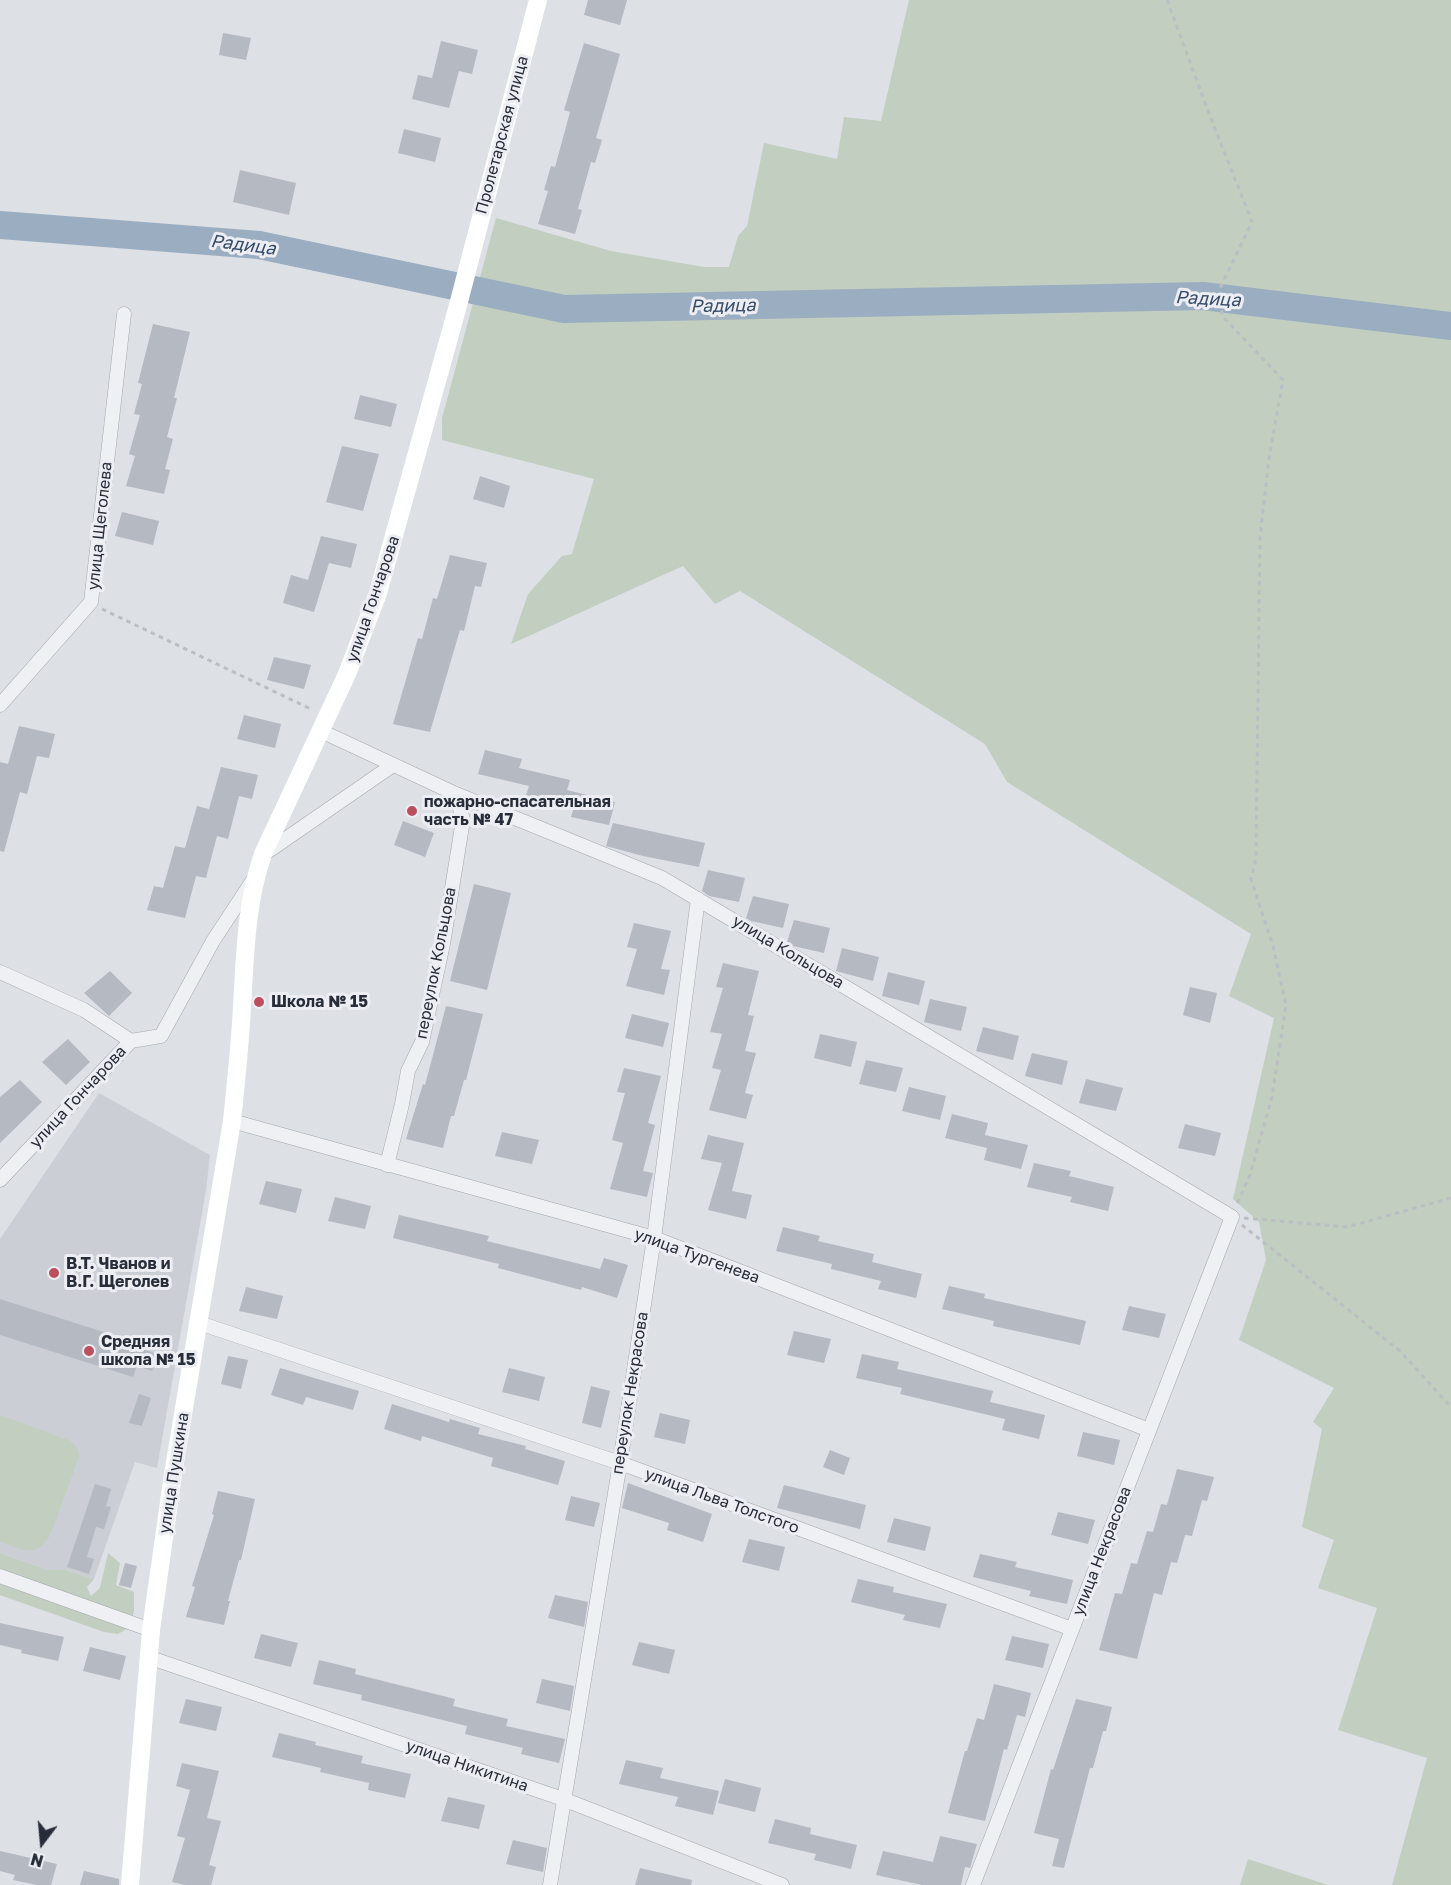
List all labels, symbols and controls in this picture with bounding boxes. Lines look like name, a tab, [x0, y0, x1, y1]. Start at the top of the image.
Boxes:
street label: Пролетарская улица	[472, 54, 532, 216]
water label: Радица	[209, 230, 277, 260]
water label: Радица	[1175, 287, 1241, 311]
water label: Радица	[690, 295, 756, 317]
street label: улица Щеголева	[84, 461, 116, 591]
street label: улица Гончарова	[342, 533, 404, 665]
place label: пожарно-спасательная часть № 47	[424, 792, 611, 830]
marker: пожарно-спасательная часть № 47	[405, 804, 419, 818]
street label: переулок Кольцова	[412, 886, 460, 1040]
street label: улица Кольцова	[729, 911, 847, 993]
place label: Школа № 15	[271, 992, 368, 1012]
marker: Школа № 15	[252, 995, 266, 1009]
street label: улица Гончарова	[26, 1042, 130, 1152]
street label: улица Тургенева	[632, 1224, 762, 1288]
place label: В.Т. Чванов и В.Г. Щеголев	[66, 1254, 170, 1292]
marker: В.Т. Чванов и В.Г. Щеголев	[47, 1266, 61, 1280]
street label: переулок Некрасова	[608, 1310, 652, 1476]
place label: Средняя школа № 15	[101, 1332, 195, 1370]
marker: Средняя школа № 15	[82, 1344, 96, 1358]
street label: улица Пушкина	[155, 1411, 193, 1535]
street label: улица Льва Толстого	[642, 1464, 802, 1538]
street label: улица Некрасова	[1069, 1484, 1135, 1618]
street label: улица Никитина	[403, 1736, 531, 1796]
north arrow	[12, 1813, 72, 1873]
text: N	[28, 1849, 46, 1872]

